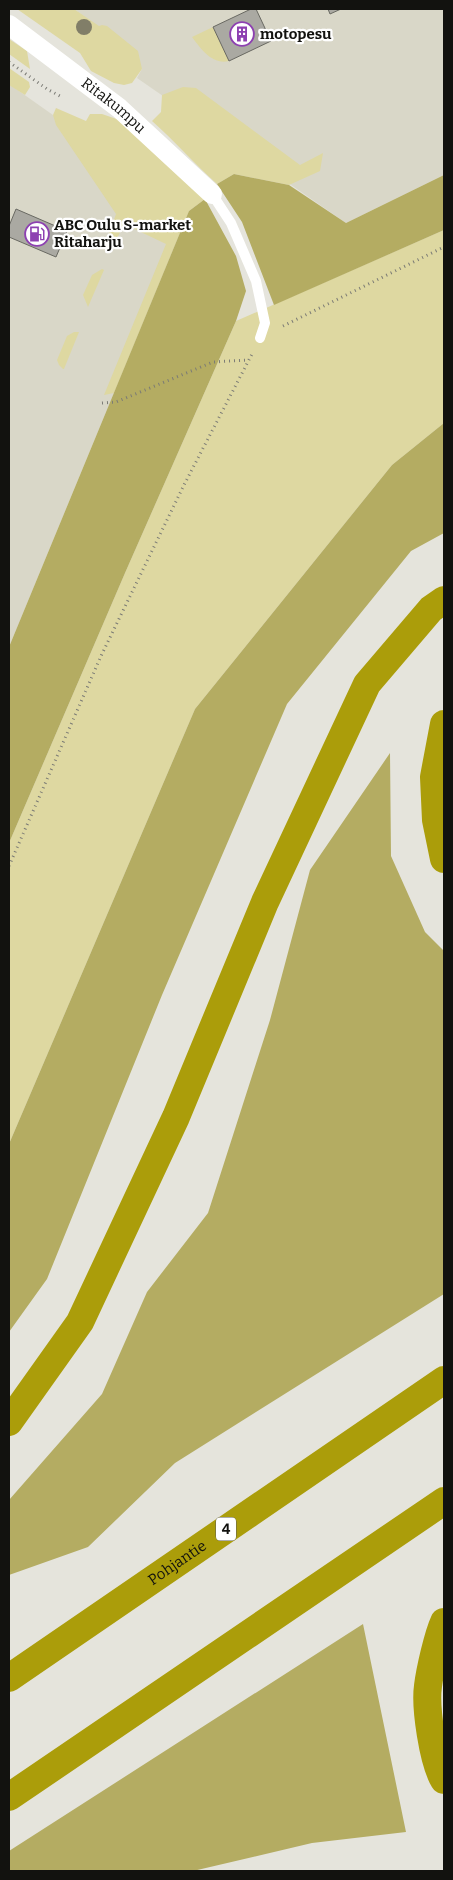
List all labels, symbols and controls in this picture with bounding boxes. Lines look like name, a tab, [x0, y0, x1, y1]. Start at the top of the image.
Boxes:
building icon: motopesu	[229, 21, 255, 47]
place label: motopesu	[260, 25, 332, 43]
street label: Ritakumpu	[78, 74, 149, 137]
place label: ABC Oulu S-market Ritaharju	[54, 216, 191, 251]
fuel station icon: ABC Oulu S-market Ritaharju	[24, 221, 50, 247]
road number: 4	[216, 1518, 236, 1540]
street label: Pohjantie	[145, 1536, 210, 1589]

